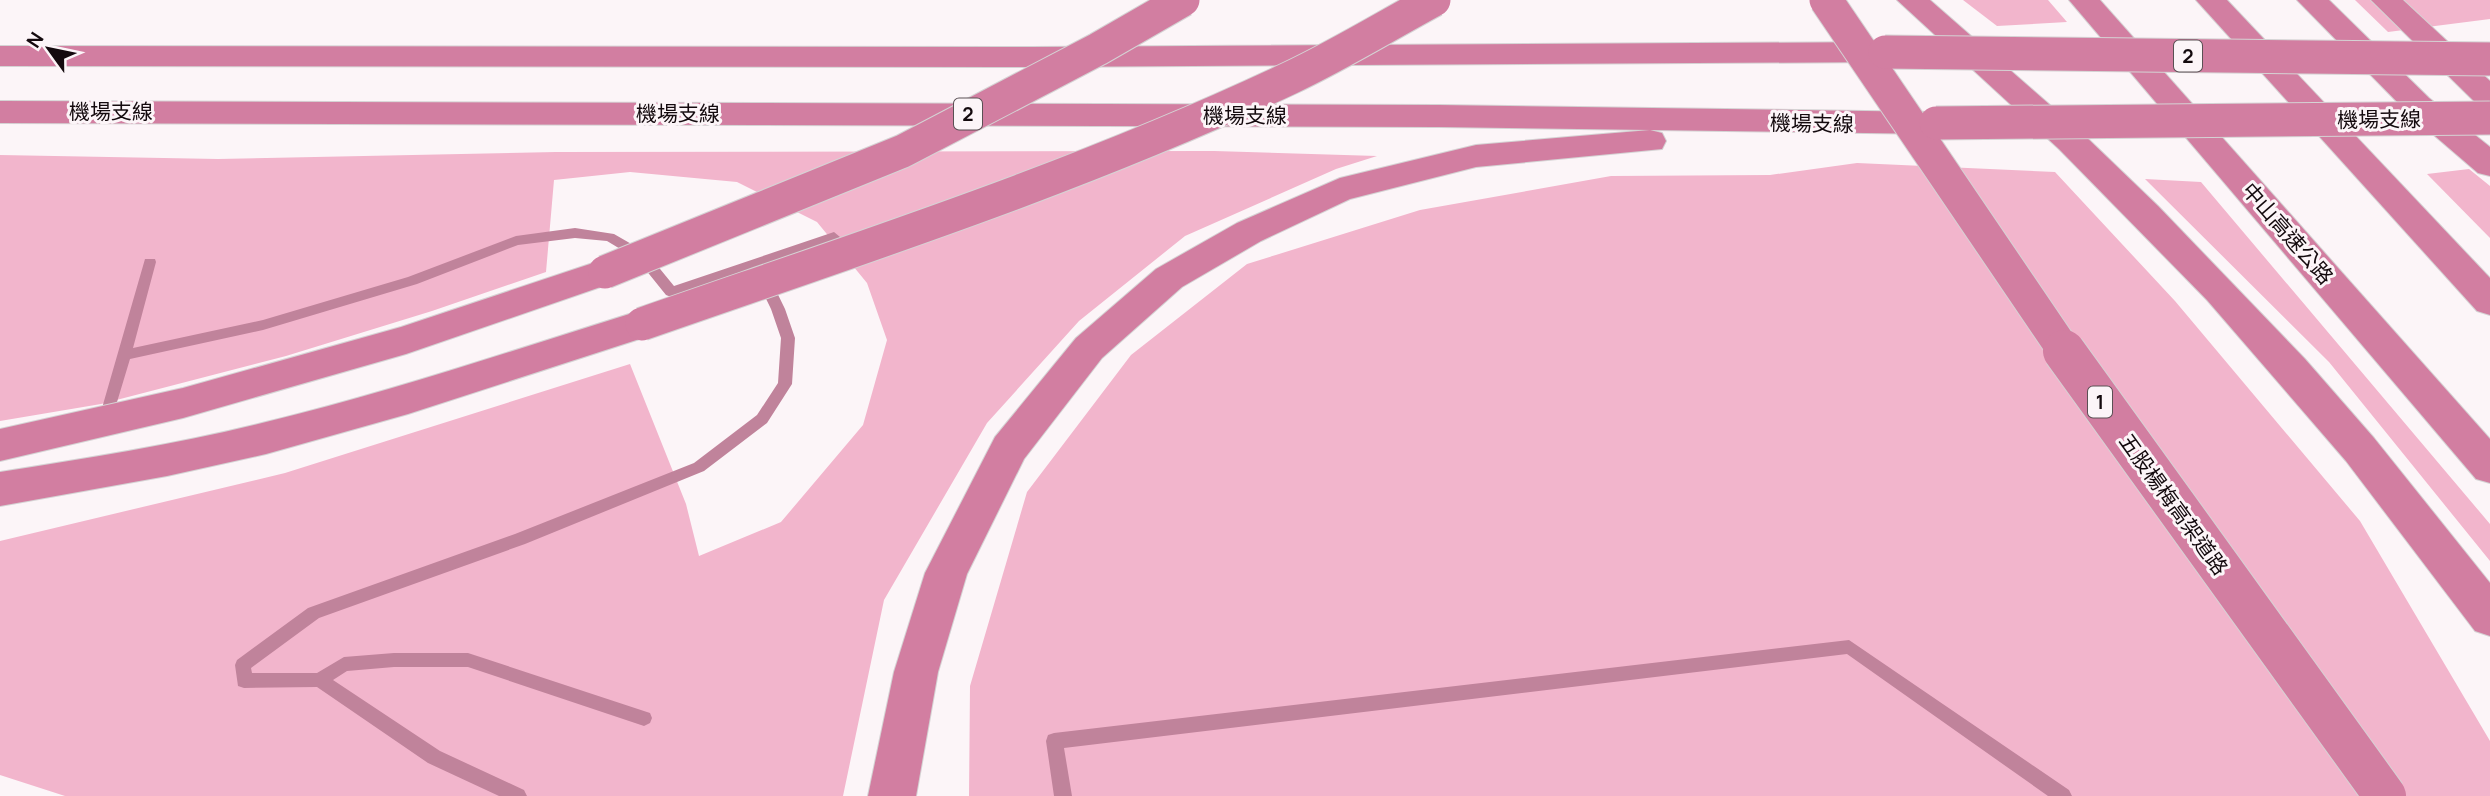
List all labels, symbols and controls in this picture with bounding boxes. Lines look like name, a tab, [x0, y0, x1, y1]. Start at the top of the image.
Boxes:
north arrow	[14, 14, 84, 84]
text: N	[20, 27, 49, 53]
road number: 2	[2174, 40, 2202, 72]
street label: 機場支線	[69, 97, 153, 125]
road number: 2	[954, 98, 982, 130]
street label: 機場支線	[636, 99, 720, 127]
street label: 機場支線	[1203, 101, 1287, 129]
street label: 機場支線	[2337, 104, 2421, 134]
street label: 機場支線	[1770, 108, 1854, 138]
street label: 中山高速公路	[2236, 176, 2340, 290]
road number: 1	[2088, 386, 2112, 418]
street label: 五股楊梅高架道路	[2113, 428, 2235, 580]

